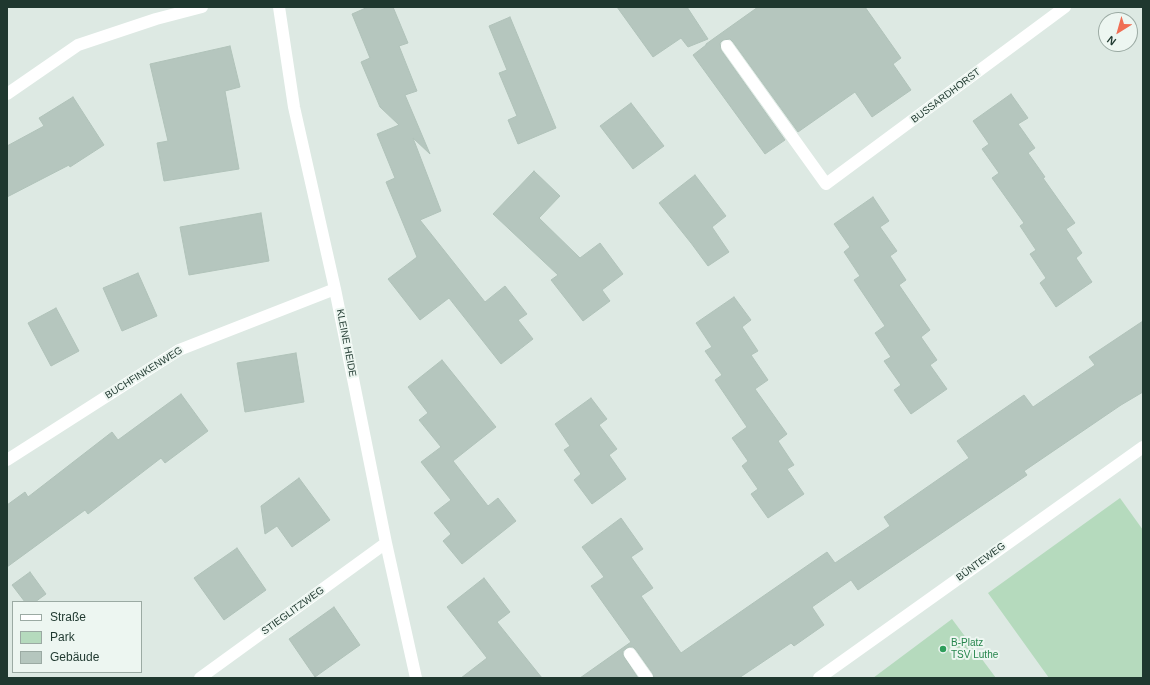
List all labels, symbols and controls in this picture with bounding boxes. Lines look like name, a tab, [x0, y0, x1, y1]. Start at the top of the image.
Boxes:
north arrow	[1098, 12, 1138, 52]
text: N	[1105, 34, 1118, 48]
street label: BUSSARDHORST	[909, 66, 983, 126]
street label: KLEINE HEIDE	[334, 308, 358, 378]
street label: BUCHFINKENWEG	[103, 344, 185, 402]
street label: BÜNTEWEG	[954, 540, 1008, 584]
street label: STIEGLITZWEG	[259, 584, 327, 638]
legend	[12, 601, 142, 673]
text: Straße	[50, 610, 86, 624]
text: Park	[50, 630, 75, 644]
place label: B-Platz TSV Luthe	[951, 637, 998, 660]
marker: B-Platz TSV Luthe	[938, 644, 948, 654]
text: Gebäude	[50, 650, 99, 664]

